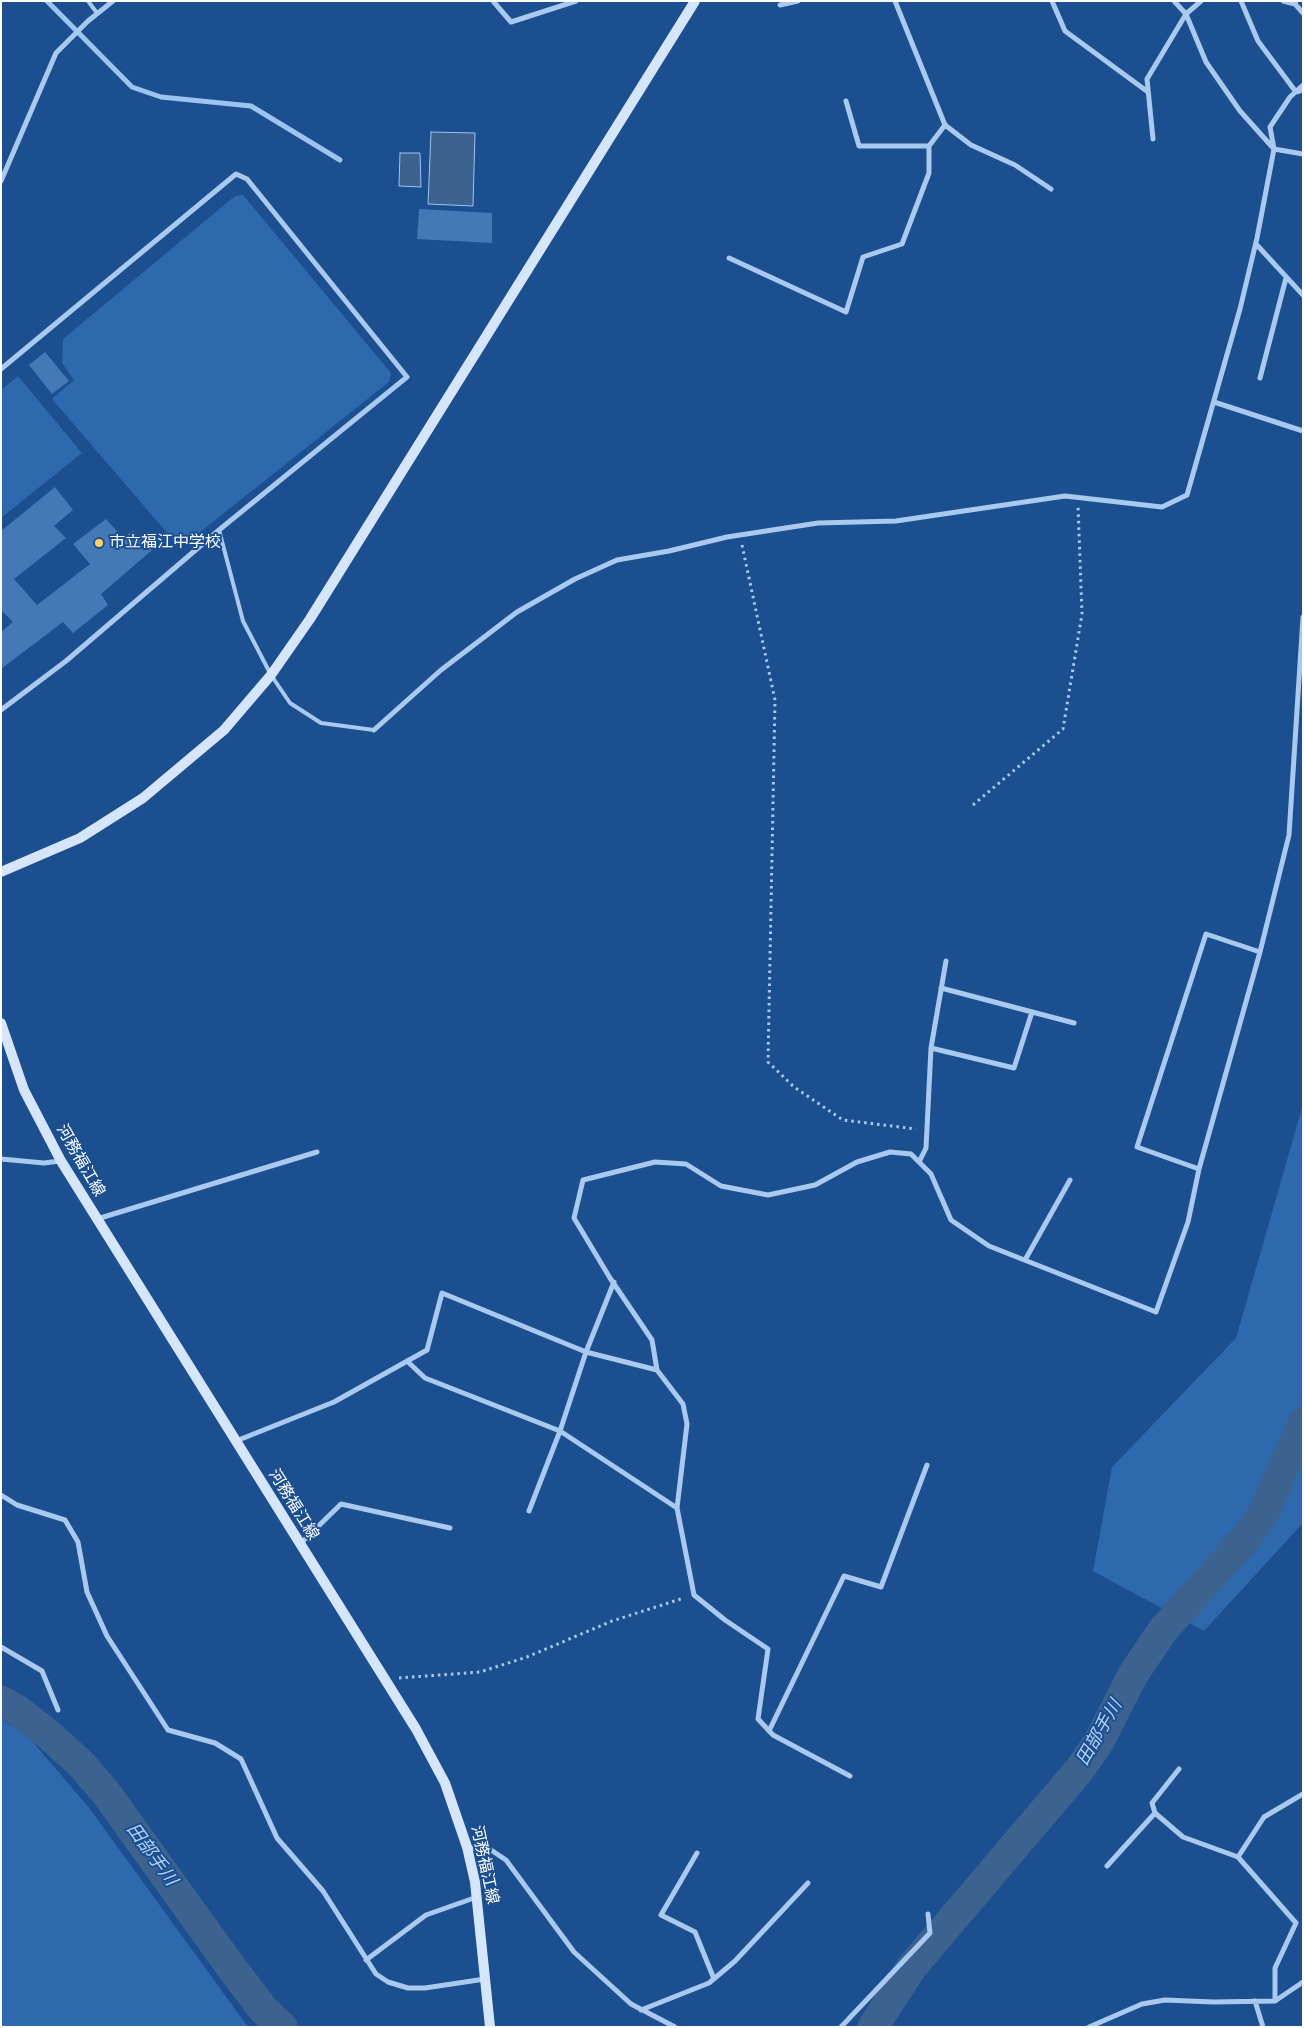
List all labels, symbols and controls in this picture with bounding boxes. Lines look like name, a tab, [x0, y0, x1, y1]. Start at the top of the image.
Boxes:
place label: 市立福江中学校	[109, 533, 221, 553]
marker: 市立福江中学校	[93, 537, 105, 549]
street label: 河務福江線	[52, 1122, 108, 1200]
street label: 河務福江線	[264, 1466, 322, 1544]
water label: 田部手川	[1073, 1696, 1127, 1770]
water label: 田部手川	[121, 1820, 181, 1890]
street label: 河務福江線	[466, 1824, 502, 1906]

